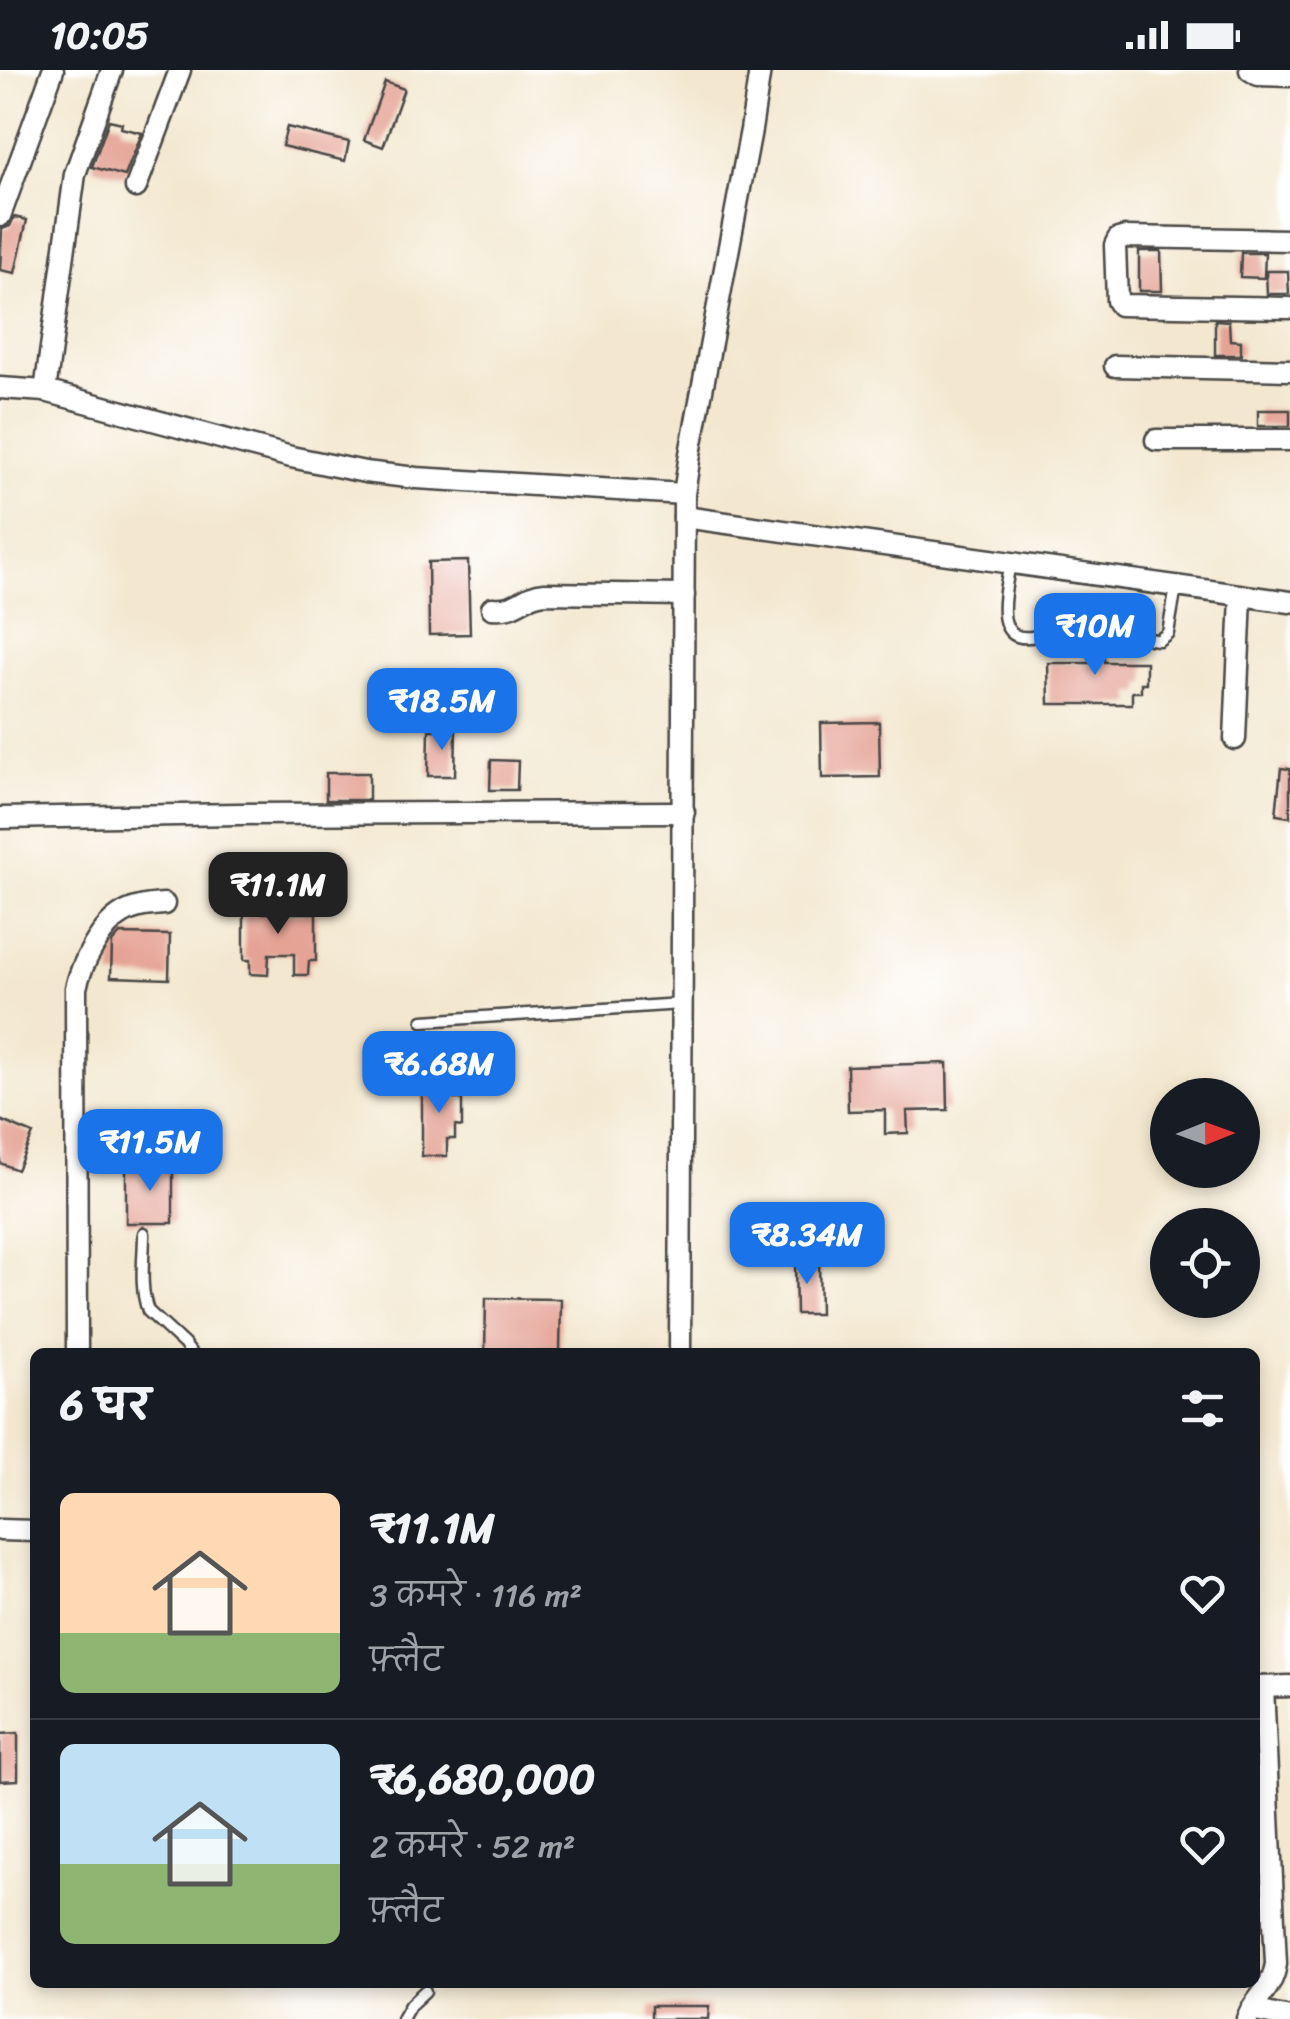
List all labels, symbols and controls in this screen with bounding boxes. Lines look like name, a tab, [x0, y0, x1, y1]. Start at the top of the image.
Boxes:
text: 10:05	[50, 2, 149, 69]
pin: ₹10M	[1036, 593, 1154, 678]
text: ₹10M	[1056, 597, 1134, 654]
pin: ₹18.5M	[361, 668, 523, 753]
text: ₹18.5M	[389, 672, 495, 729]
pin: ₹11.1M	[197, 852, 359, 937]
text: ₹11.1M	[231, 856, 325, 913]
pin: ₹6.68M	[358, 1031, 520, 1116]
text: ₹6.68M	[384, 1035, 494, 1092]
north arrow	[1150, 1078, 1260, 1188]
map controls	[1150, 1078, 1260, 1318]
pin: ₹11.5M	[69, 1109, 231, 1194]
text: ₹11.5M	[100, 1113, 200, 1170]
pin: ₹8.34M	[726, 1202, 888, 1287]
text: ₹8.34M	[752, 1206, 862, 1263]
button: locate	[1150, 1208, 1260, 1318]
text: 6 घर	[60, 1368, 151, 1442]
icon: filters	[1175, 1381, 1230, 1436]
text: ₹11.1M	[370, 1491, 495, 1565]
icon: home	[140, 1533, 260, 1653]
icon: heart	[1175, 1566, 1230, 1621]
text: 3 कमरे · 116 m²	[370, 1567, 582, 1624]
text: फ़्लैट	[370, 1632, 443, 1689]
text: ₹6,680,000	[370, 1742, 595, 1816]
icon: home	[140, 1784, 260, 1904]
icon: heart	[1175, 1817, 1230, 1872]
text: 2 कमरे · 52 m²	[370, 1818, 575, 1875]
text: फ़्लैट	[370, 1883, 443, 1940]

